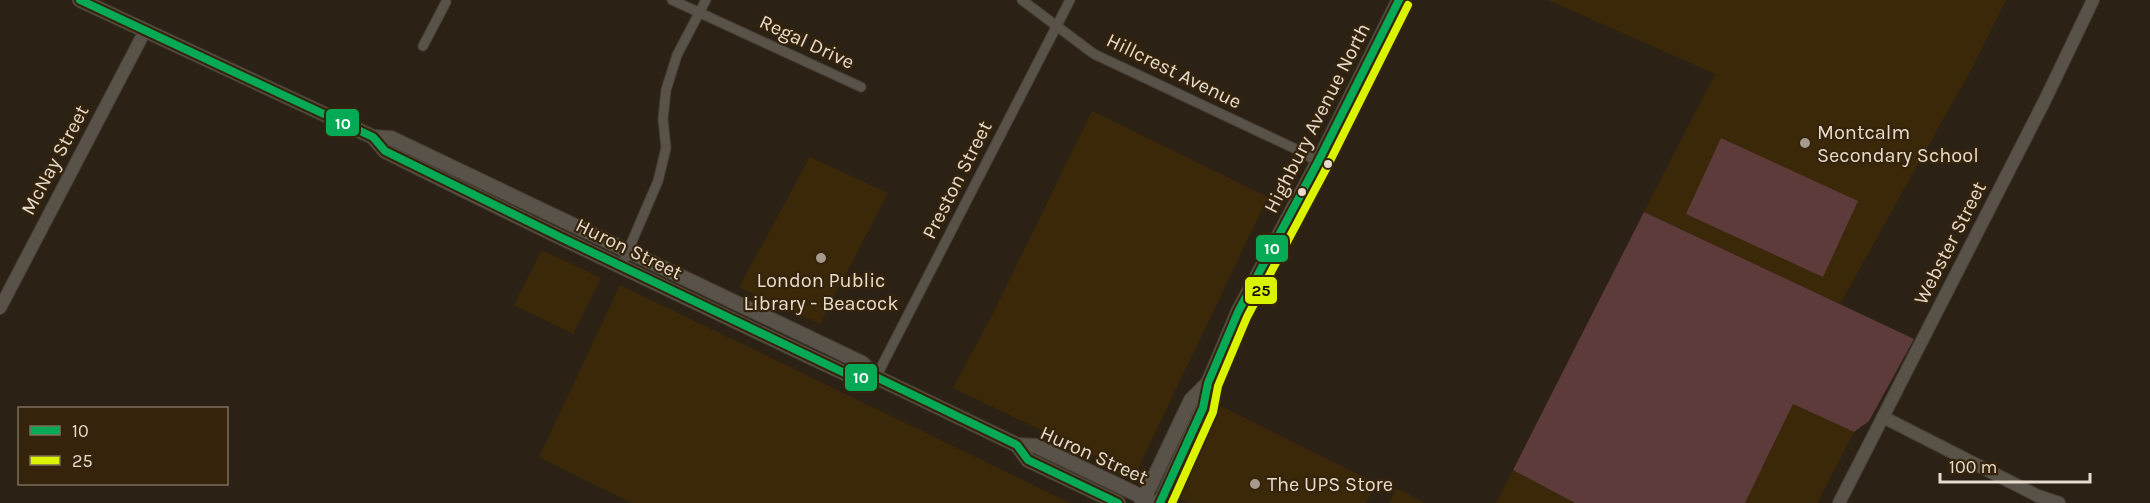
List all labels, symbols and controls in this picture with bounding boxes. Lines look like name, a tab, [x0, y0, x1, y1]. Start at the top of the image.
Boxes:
street label: Regal Drive	[756, 10, 858, 74]
street label: Highbury Avenue North	[1259, 19, 1375, 217]
street label: Hillcrest Avenue	[1103, 28, 1245, 114]
street label: McNay Street	[16, 101, 94, 219]
line badge: 10	[325, 108, 360, 137]
text: 10	[335, 114, 351, 133]
street label: Preston Street	[917, 117, 997, 243]
place label: Montcalm Secondary School	[1817, 121, 1979, 167]
marker: Montcalm Secondary School	[1798, 136, 1812, 150]
unlabelled marker	[1322, 158, 1334, 170]
street label: Webster Street	[1909, 177, 1991, 308]
unlabelled marker	[1296, 186, 1308, 198]
street label: Huron Street	[572, 213, 686, 285]
line badge: 10	[1255, 234, 1289, 263]
text: 10	[1264, 239, 1280, 258]
marker: London Public Library - Beacock	[814, 251, 828, 265]
place label: London Public Library - Beacock	[744, 269, 898, 315]
line badge: 25	[1244, 276, 1278, 305]
text: 25	[1252, 281, 1271, 300]
line badge: 10	[844, 363, 878, 392]
text: 10	[853, 368, 869, 387]
legend	[18, 407, 228, 485]
text: 10	[72, 420, 89, 442]
street label: Huron Street	[1037, 421, 1152, 489]
scale bar	[1940, 446, 2090, 484]
text: 25	[72, 450, 93, 472]
text: 100 m	[1949, 456, 1997, 478]
place label: The UPS Store	[1267, 473, 1393, 496]
marker: The UPS Store	[1248, 477, 1262, 491]

